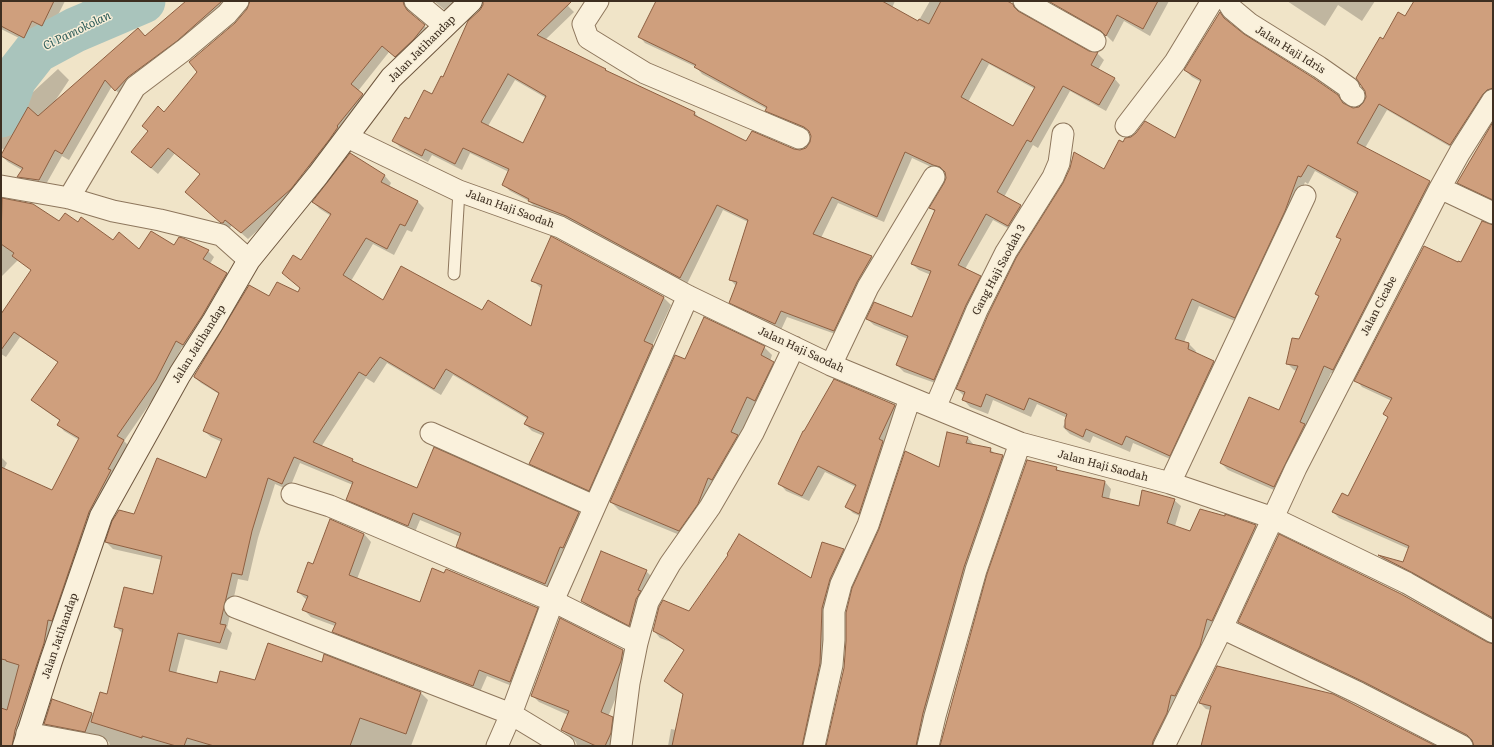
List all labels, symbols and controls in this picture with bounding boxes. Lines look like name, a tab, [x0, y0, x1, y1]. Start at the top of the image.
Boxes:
water label: Ci Pamokolan	[41, 8, 113, 54]
street label: Jalan Jatihandap	[386, 13, 458, 85]
street label: Jalan Haji Idris	[1253, 23, 1327, 77]
street label: Jalan Haji Saodah	[464, 187, 556, 231]
street label: Gang Haji Saodah 3	[970, 222, 1028, 318]
street label: Jalan Cicabe	[1358, 274, 1400, 338]
street label: Jalan Jatihandap	[170, 302, 228, 386]
street label: Jalan Haji Saodah	[756, 324, 846, 376]
street label: Jalan Haji Saodah	[1056, 448, 1150, 484]
street label: Jalan Jatihandap	[39, 591, 81, 681]

